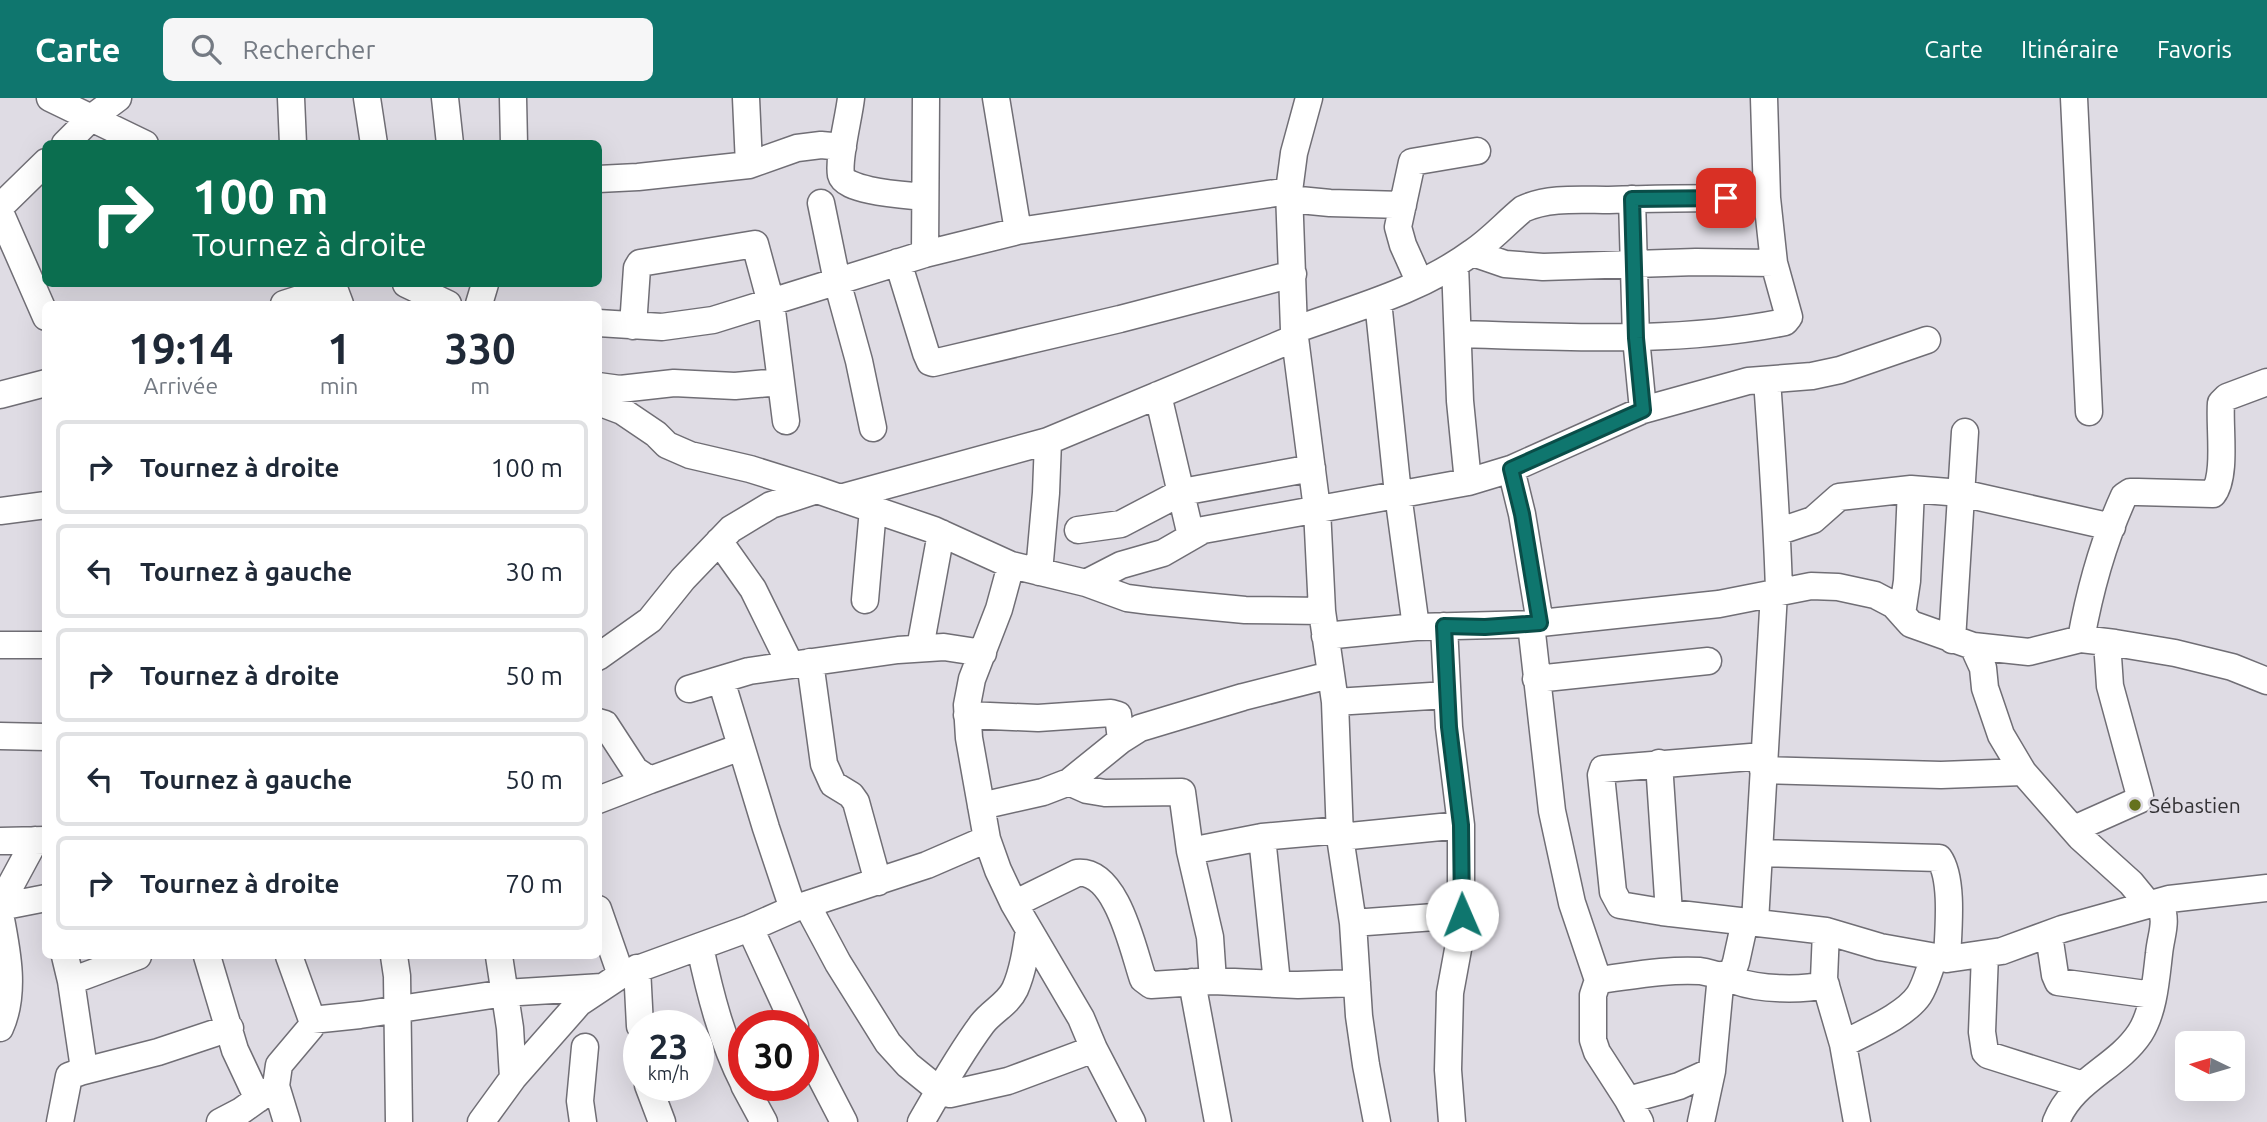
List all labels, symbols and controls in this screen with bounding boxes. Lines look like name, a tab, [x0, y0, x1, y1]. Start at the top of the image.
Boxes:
search box	[163, 18, 653, 81]
icon: search	[187, 30, 225, 68]
text: Carte	[35, 31, 121, 68]
text: Rechercher	[243, 35, 375, 64]
text: Carte	[1924, 36, 1983, 63]
text: Itinéraire	[2021, 36, 2119, 63]
text: Favoris	[2157, 36, 2232, 63]
icon: right	[77, 168, 168, 259]
text: 100 m	[192, 168, 329, 223]
pin	[1696, 168, 1756, 228]
icon: arrive	[1707, 179, 1745, 217]
text: Tournez à droite	[192, 226, 427, 262]
text: 19:14	[128, 325, 233, 372]
text: 1	[327, 325, 351, 372]
text: 330	[445, 325, 516, 372]
text: Arrivée	[144, 373, 218, 398]
text: min	[320, 373, 358, 398]
text: m	[470, 373, 490, 398]
icon: right	[81, 448, 119, 486]
text: Tournez à droite	[140, 453, 339, 482]
text: 100 m	[491, 453, 563, 482]
icon: left	[81, 552, 119, 590]
text: Tournez à gauche	[140, 557, 352, 586]
text: 30 m	[505, 557, 563, 586]
icon: right	[81, 656, 119, 694]
text: Tournez à droite	[140, 661, 339, 690]
text: 50 m	[505, 661, 563, 690]
icon: left	[81, 760, 119, 798]
text: Tournez à gauche	[140, 765, 352, 794]
text: 50 m	[505, 765, 563, 794]
place label: Sébastien	[2149, 793, 2241, 817]
marker: Sébastien	[2127, 797, 2143, 813]
icon: right	[81, 864, 119, 902]
text: Tournez à droite	[140, 869, 339, 898]
text: 70 m	[505, 869, 563, 898]
position arrow	[1425, 878, 1499, 952]
speed limit sign: 30	[728, 1010, 819, 1101]
text: 23	[649, 1026, 688, 1066]
north arrow	[2175, 1031, 2245, 1101]
map controls	[2175, 1031, 2245, 1101]
text: km/h	[648, 1063, 689, 1083]

